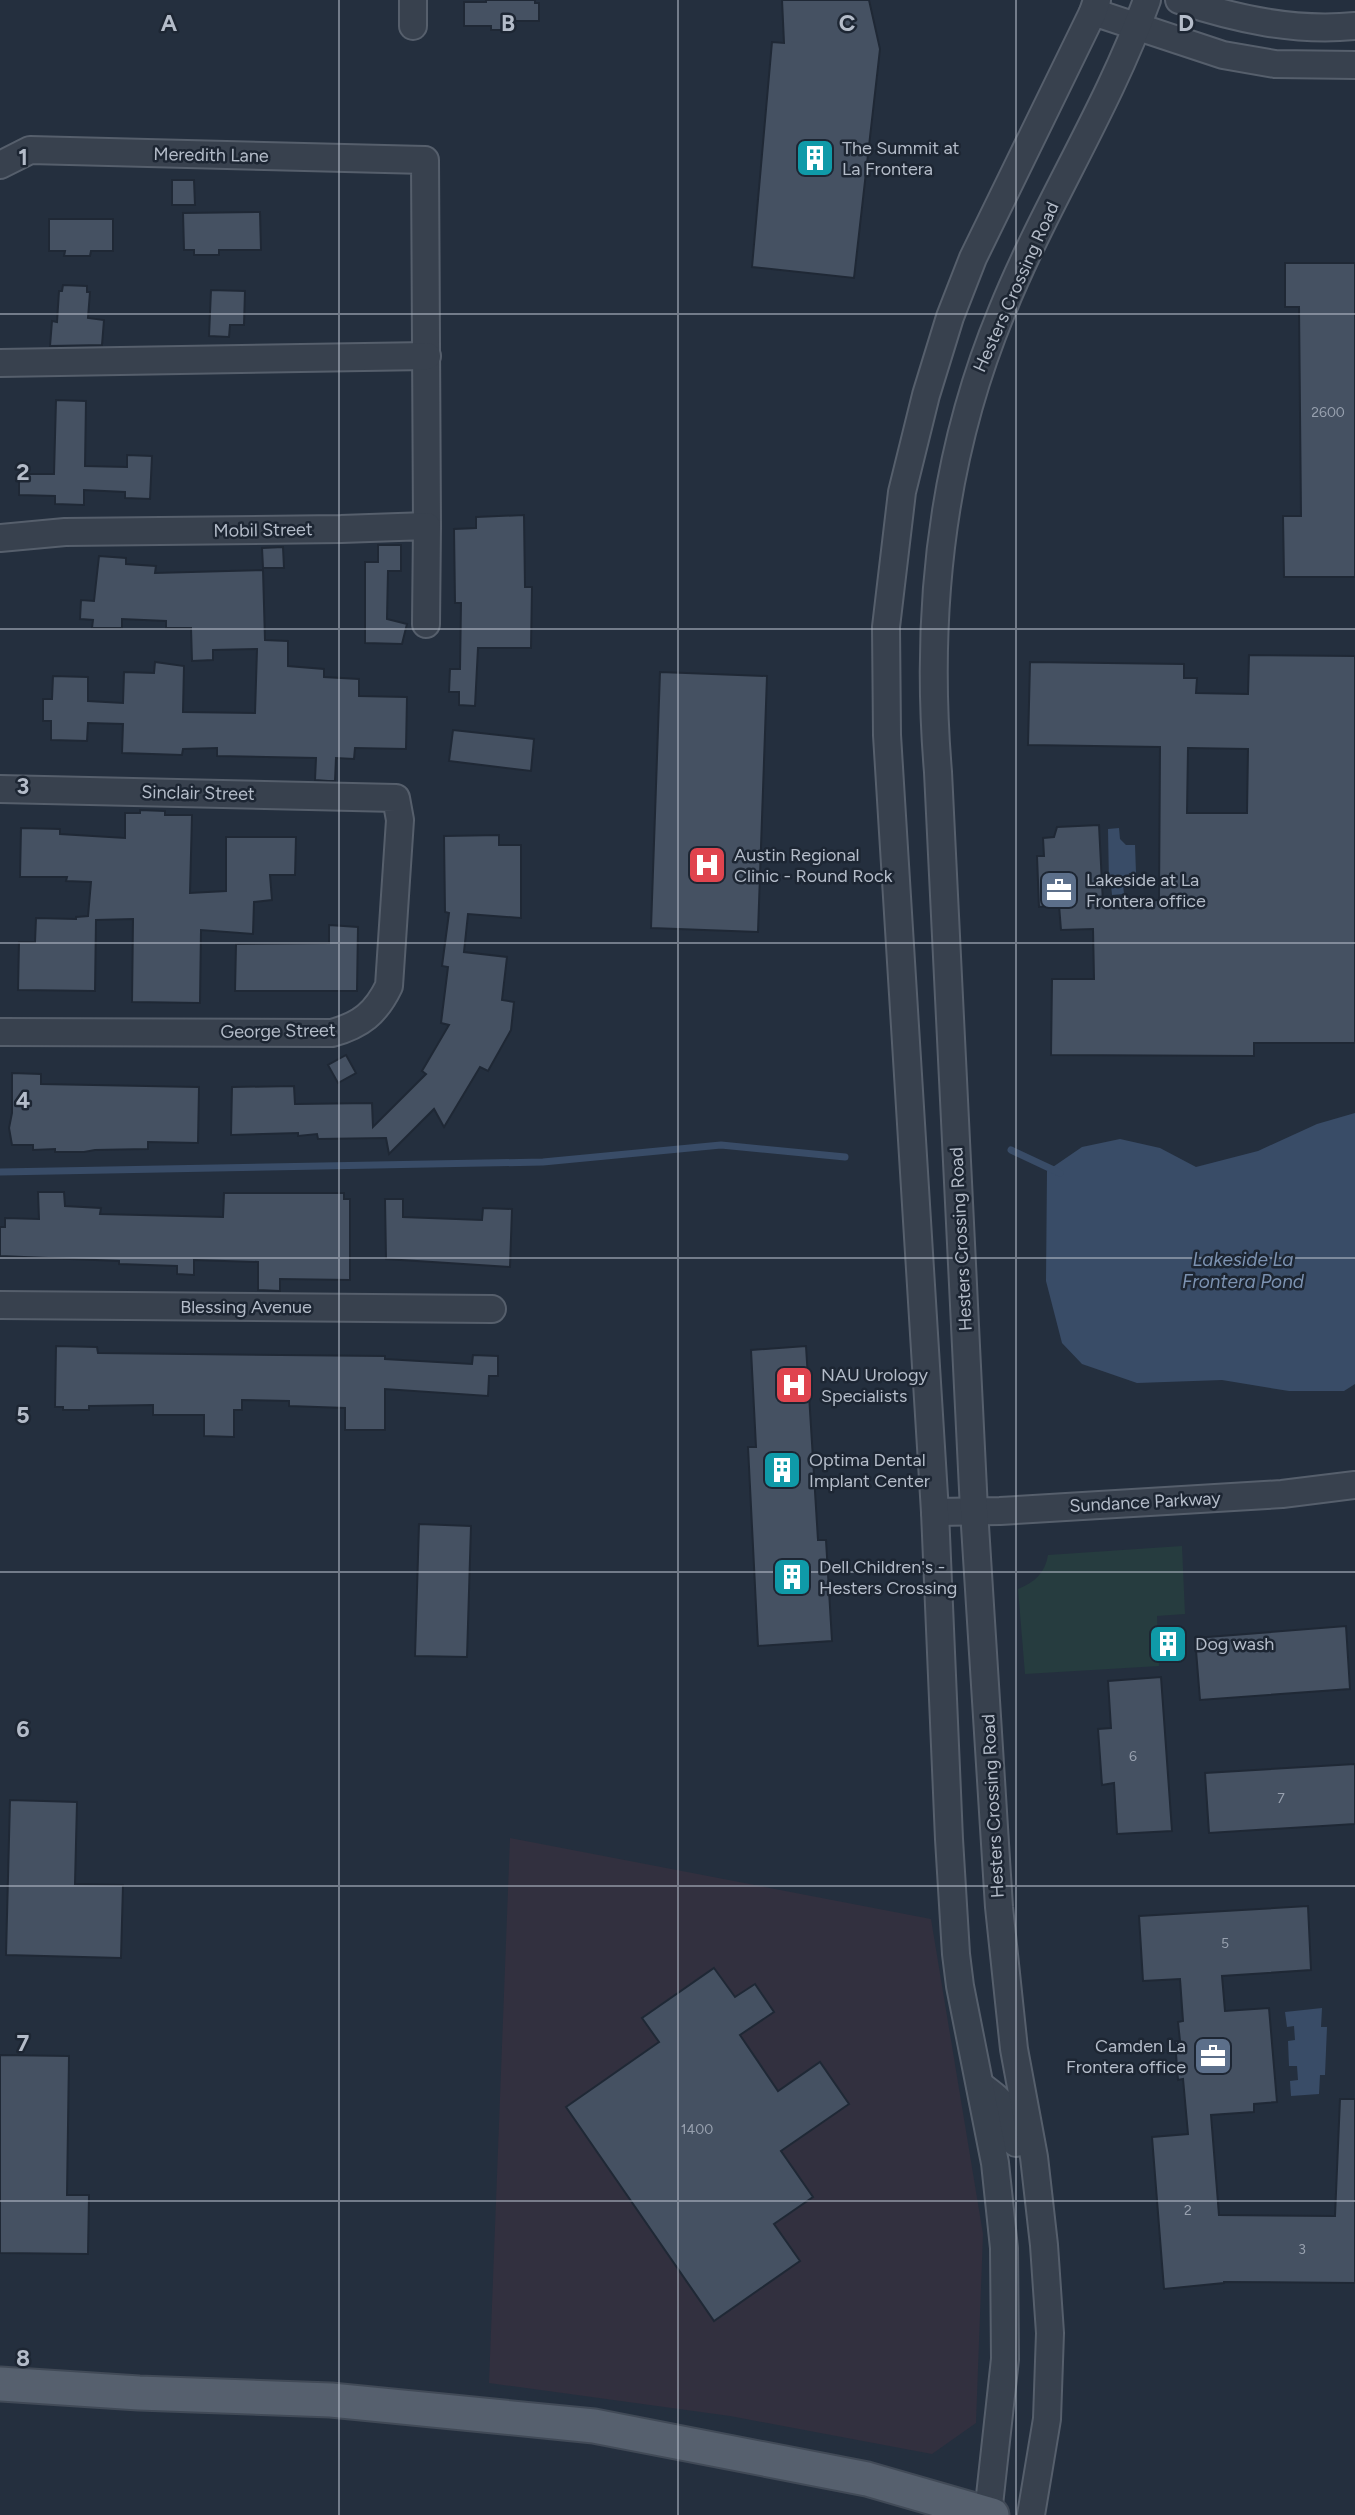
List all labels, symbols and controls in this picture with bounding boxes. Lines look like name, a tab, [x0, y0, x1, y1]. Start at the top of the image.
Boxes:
text: A	[161, 9, 178, 37]
text: B	[501, 9, 515, 37]
text: C	[839, 9, 856, 37]
text: D	[1178, 9, 1194, 37]
building icon: The Summit at La Frontera	[794, 137, 836, 179]
place label: The Summit at La Frontera	[842, 137, 960, 180]
text: 1	[18, 143, 28, 171]
street label: Meredith Lane	[153, 143, 269, 167]
street label: Hesters Crossing Road	[968, 198, 1064, 376]
house number: 2600	[1311, 404, 1345, 421]
text: 2	[16, 458, 30, 486]
street label: Mobil Street	[213, 518, 313, 542]
text: 3	[17, 772, 29, 800]
street label: Sinclair Street	[141, 781, 255, 805]
hospital icon: Austin Regional Clinic - Round Rock	[686, 844, 728, 886]
place label: Austin Regional Clinic - Round Rock	[734, 844, 893, 887]
office icon: Lakeside at La Frontera office	[1038, 869, 1080, 911]
place label: Lakeside at La Frontera office	[1086, 869, 1206, 912]
street label: George Street	[220, 1019, 336, 1043]
text: 4	[16, 1086, 30, 1114]
street label: Hesters Crossing Road	[945, 1146, 977, 1332]
water label: Lakeside La Frontera Pond	[1182, 1248, 1305, 1293]
street label: Blessing Avenue	[180, 1296, 312, 1318]
hospital icon: NAU Urology Specialists	[773, 1364, 815, 1406]
place label: NAU Urology Specialists	[821, 1364, 929, 1407]
text: 5	[16, 1401, 30, 1429]
building icon: Optima Dental Implant Center	[761, 1449, 803, 1491]
place label: Optima Dental Implant Center	[809, 1449, 930, 1492]
street label: Sundance Parkway	[1069, 1487, 1222, 1517]
building icon: Dell Children's - Hesters Crossing	[771, 1556, 813, 1598]
place label: Dell Children's - Hesters Crossing	[819, 1556, 957, 1599]
building icon: Dog wash	[1147, 1623, 1189, 1665]
place label: Dog wash	[1195, 1633, 1274, 1655]
street label: Hesters Crossing Road	[977, 1713, 1009, 1899]
text: 6	[16, 1715, 30, 1743]
house number: 6	[1129, 1748, 1137, 1765]
house number: 7	[1277, 1790, 1285, 1807]
house number: 5	[1221, 1935, 1229, 1952]
text: 7	[17, 2029, 30, 2057]
place label: Camden La Frontera office	[1066, 2035, 1186, 2078]
office icon: Camden La Frontera office	[1192, 2035, 1234, 2077]
house number: 1400	[681, 2121, 713, 2138]
house number: 2	[1184, 2202, 1192, 2219]
house number: 3	[1298, 2241, 1306, 2258]
text: 8	[16, 2344, 30, 2372]

